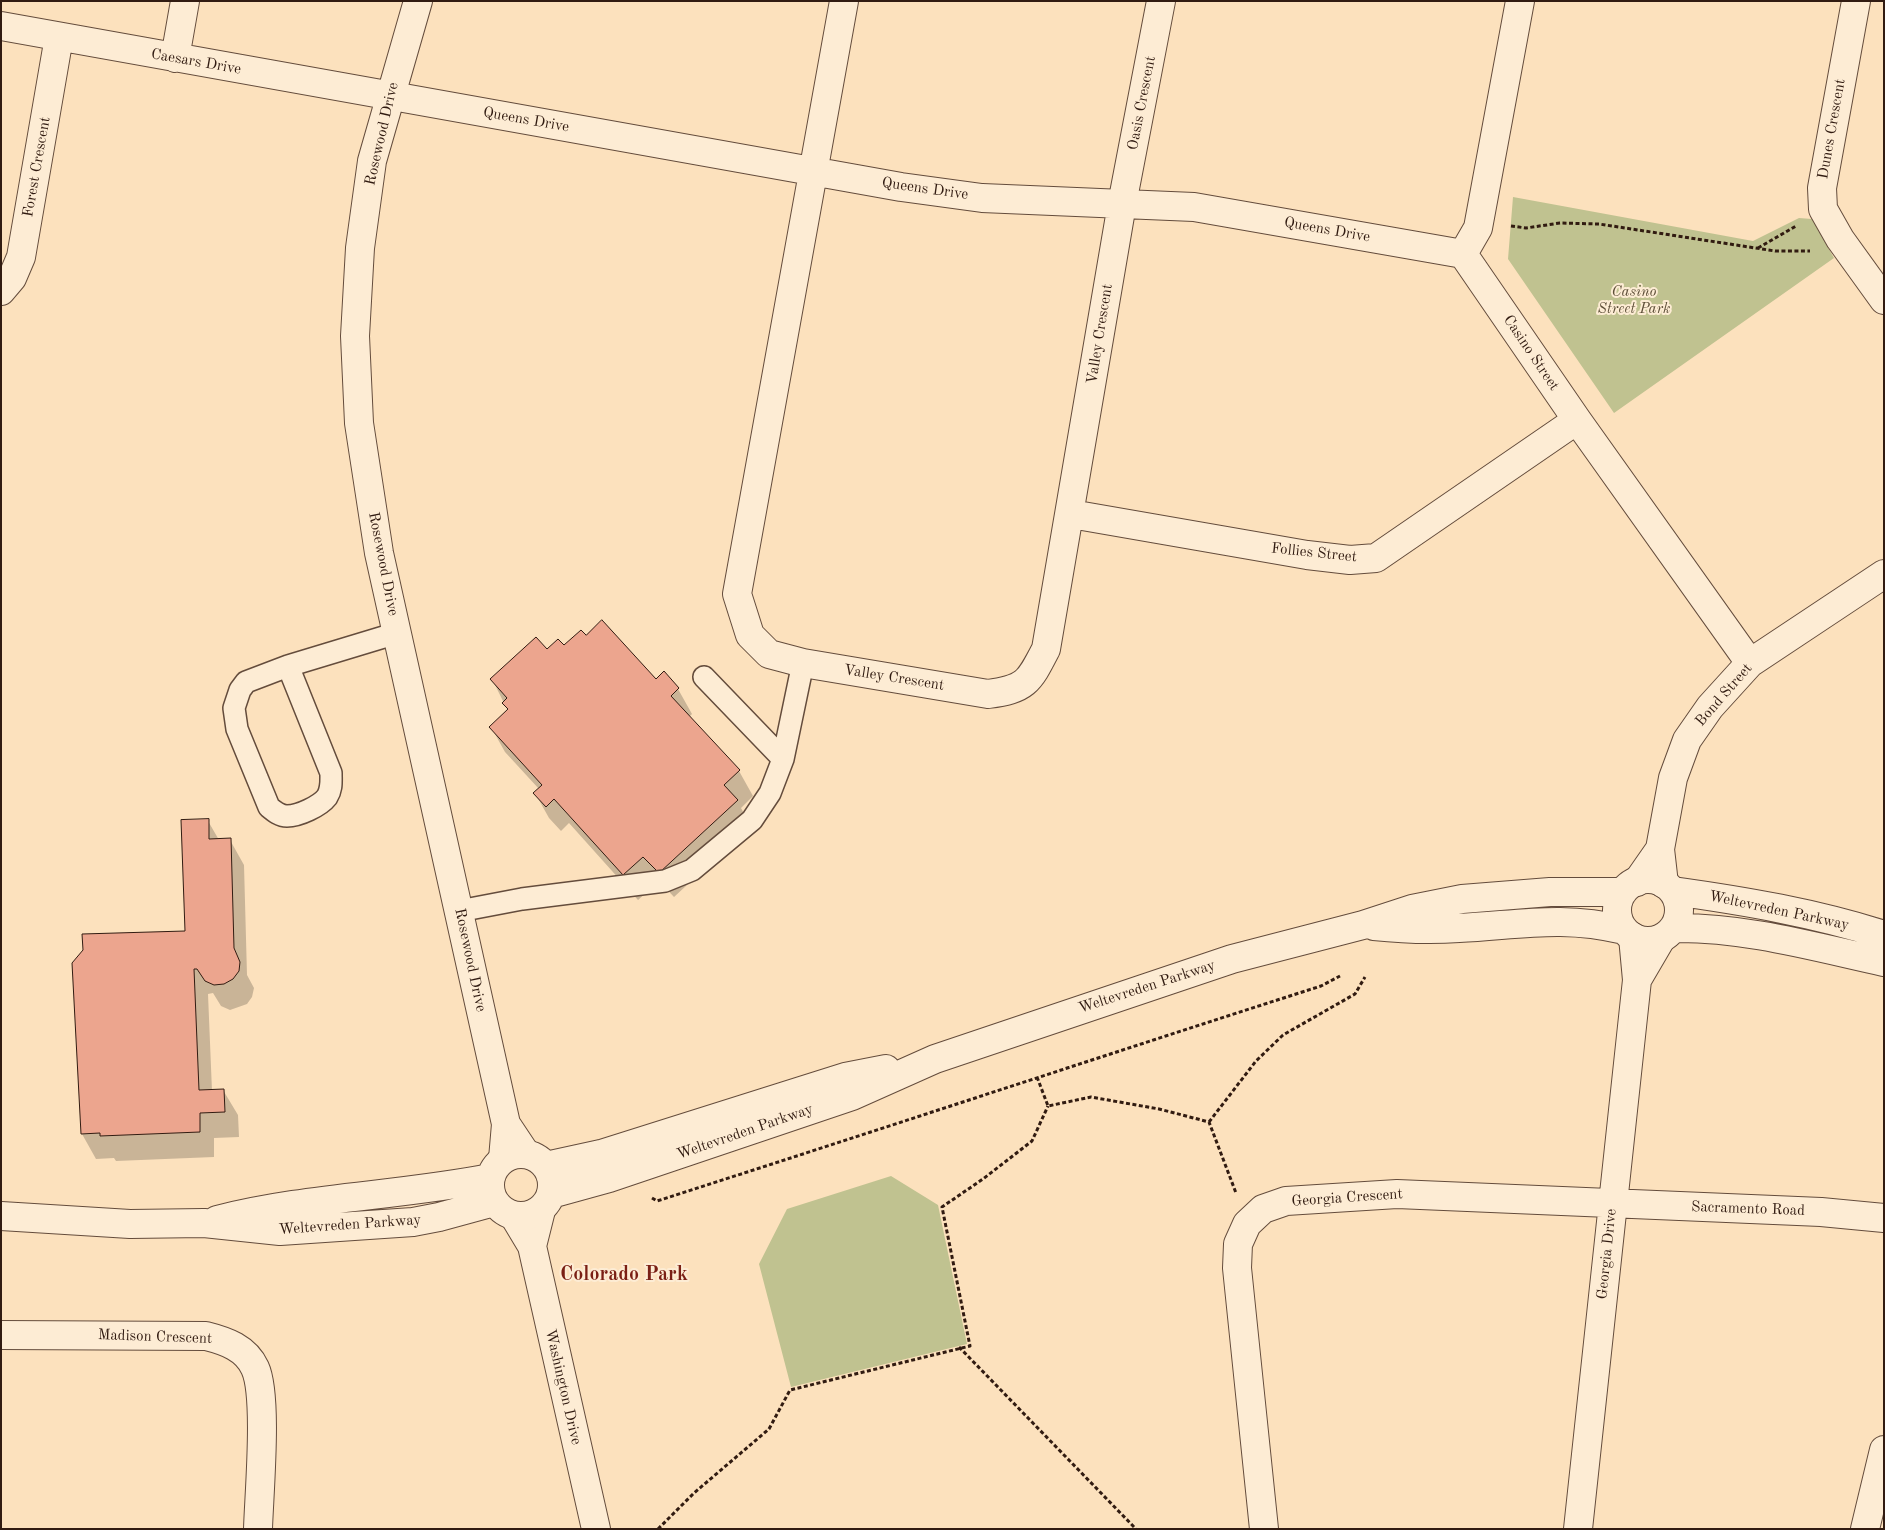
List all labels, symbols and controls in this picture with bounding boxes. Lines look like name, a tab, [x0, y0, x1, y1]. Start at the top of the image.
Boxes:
street label: Caesars Drive	[150, 45, 242, 79]
street label: Oasis Crescent	[1124, 54, 1160, 152]
street label: Dunes Crescent	[1814, 77, 1850, 181]
street label: Rosewood Drive	[361, 81, 403, 187]
street label: Queens Drive	[482, 104, 570, 136]
street label: Forest Crescent	[19, 115, 55, 219]
street label: Queens Drive	[881, 174, 969, 204]
street label: Queens Drive	[1283, 214, 1371, 246]
street label: Valley Crescent	[1083, 283, 1117, 385]
park label: Casino Street Park	[1598, 283, 1670, 318]
street label: Casino Street	[1499, 312, 1563, 394]
street label: Rosewood Drive	[364, 511, 402, 617]
street label: Follies Street	[1270, 540, 1358, 566]
street label: Bond Street	[1692, 660, 1756, 730]
street label: Valley Crescent	[843, 661, 945, 695]
street label: Weltevreden Parkway	[1707, 887, 1851, 935]
street label: Rosewood Drive	[450, 907, 490, 1013]
street label: Weltevreden Parkway	[1076, 956, 1218, 1018]
street label: Weltevreden Parkway	[675, 1100, 815, 1164]
street label: Georgia Crescent	[1291, 1185, 1403, 1211]
street label: Sacramento Road	[1691, 1198, 1805, 1220]
street label: Georgia Drive	[1593, 1208, 1621, 1300]
street label: Weltevreden Parkway	[278, 1211, 422, 1239]
district label: Colorado Park	[560, 1263, 688, 1287]
street label: Madison Crescent	[97, 1326, 213, 1348]
street label: Washington Drive	[541, 1327, 585, 1447]

